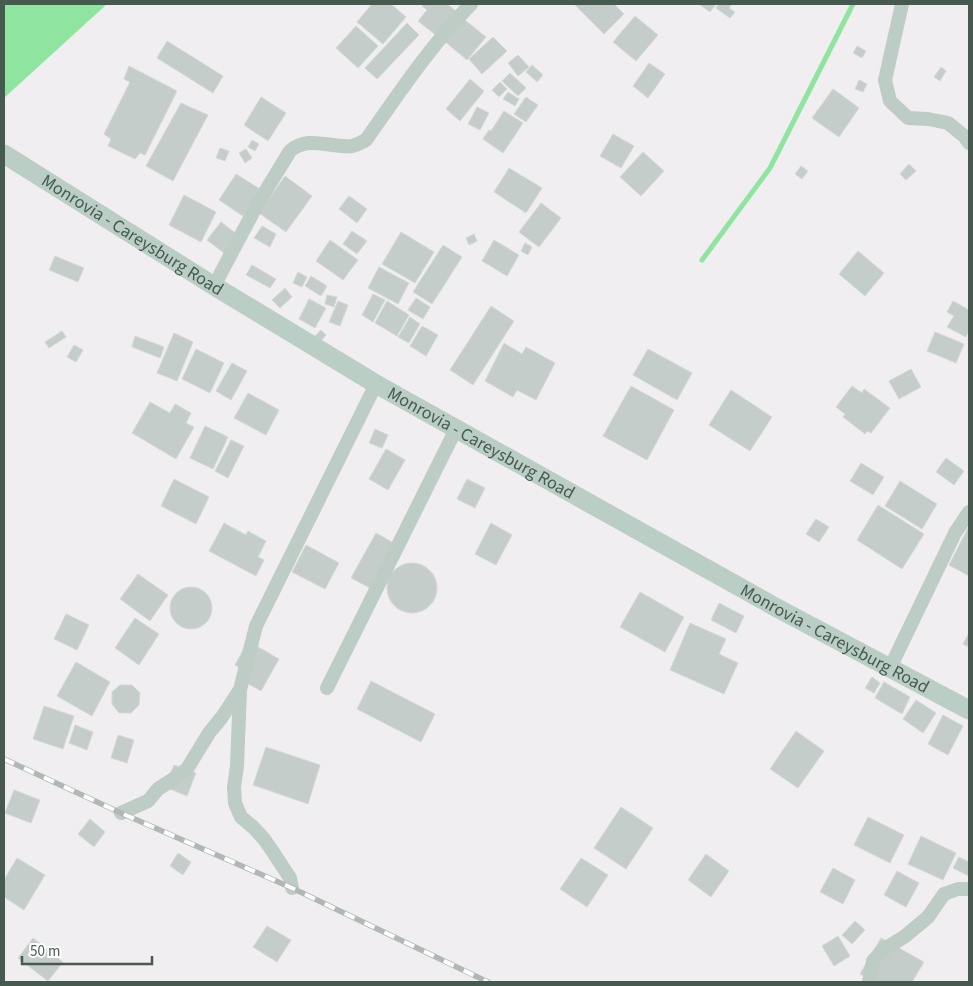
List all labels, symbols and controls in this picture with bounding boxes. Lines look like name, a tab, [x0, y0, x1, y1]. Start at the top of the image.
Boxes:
street label: Monrovia - Careysburg Road	[37, 169, 228, 302]
street label: Monrovia - Careysburg Road	[383, 381, 579, 506]
street label: Monrovia - Careysburg Road	[736, 578, 933, 700]
scale bar	[22, 934, 152, 966]
text: 50 m	[30, 941, 60, 962]

